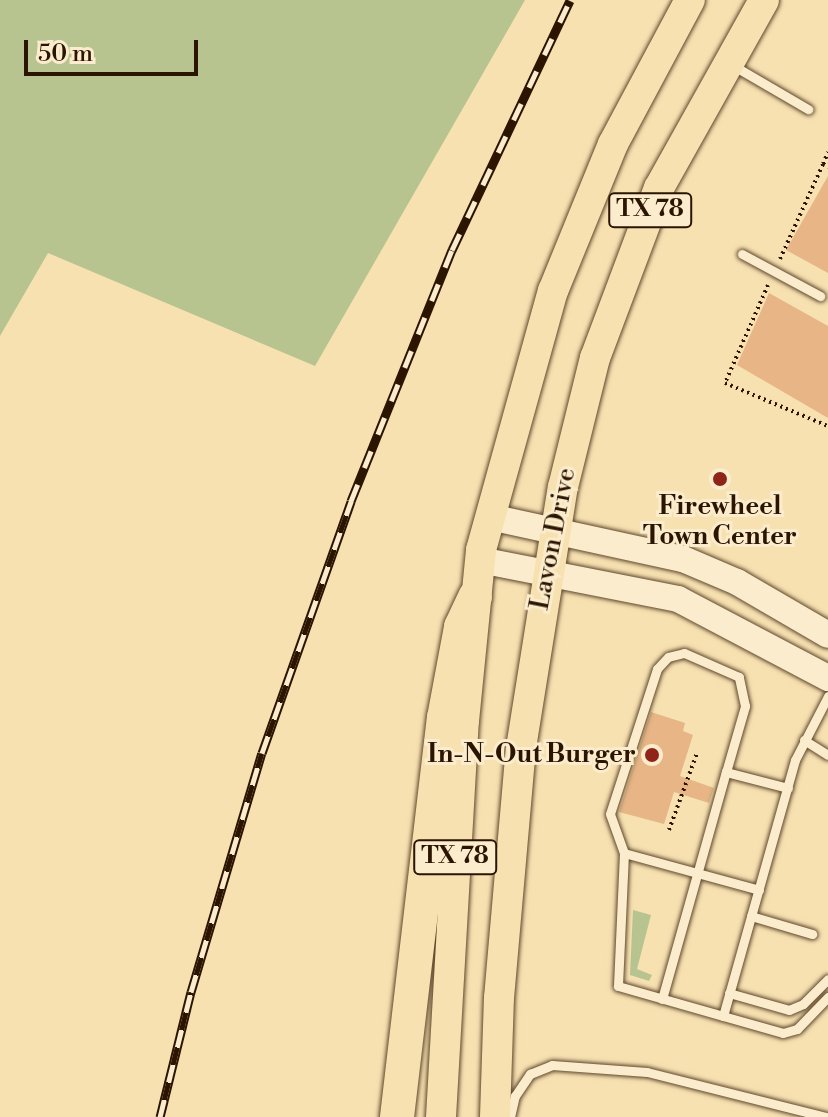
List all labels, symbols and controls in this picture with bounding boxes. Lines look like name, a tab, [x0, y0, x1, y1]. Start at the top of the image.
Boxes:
scale bar	[28, 24, 202, 74]
text: 50 m	[38, 39, 93, 69]
road number: TX 78	[608, 190, 692, 230]
street label: Lavon Drive	[525, 465, 583, 613]
marker: Firewheel Town Center	[711, 470, 729, 488]
place label: Firewheel Town Center	[643, 491, 797, 552]
place label: In-N-Out Burger	[427, 739, 636, 771]
marker: In-N-Out Burger	[643, 746, 661, 764]
road number: TX 78	[413, 837, 497, 877]

